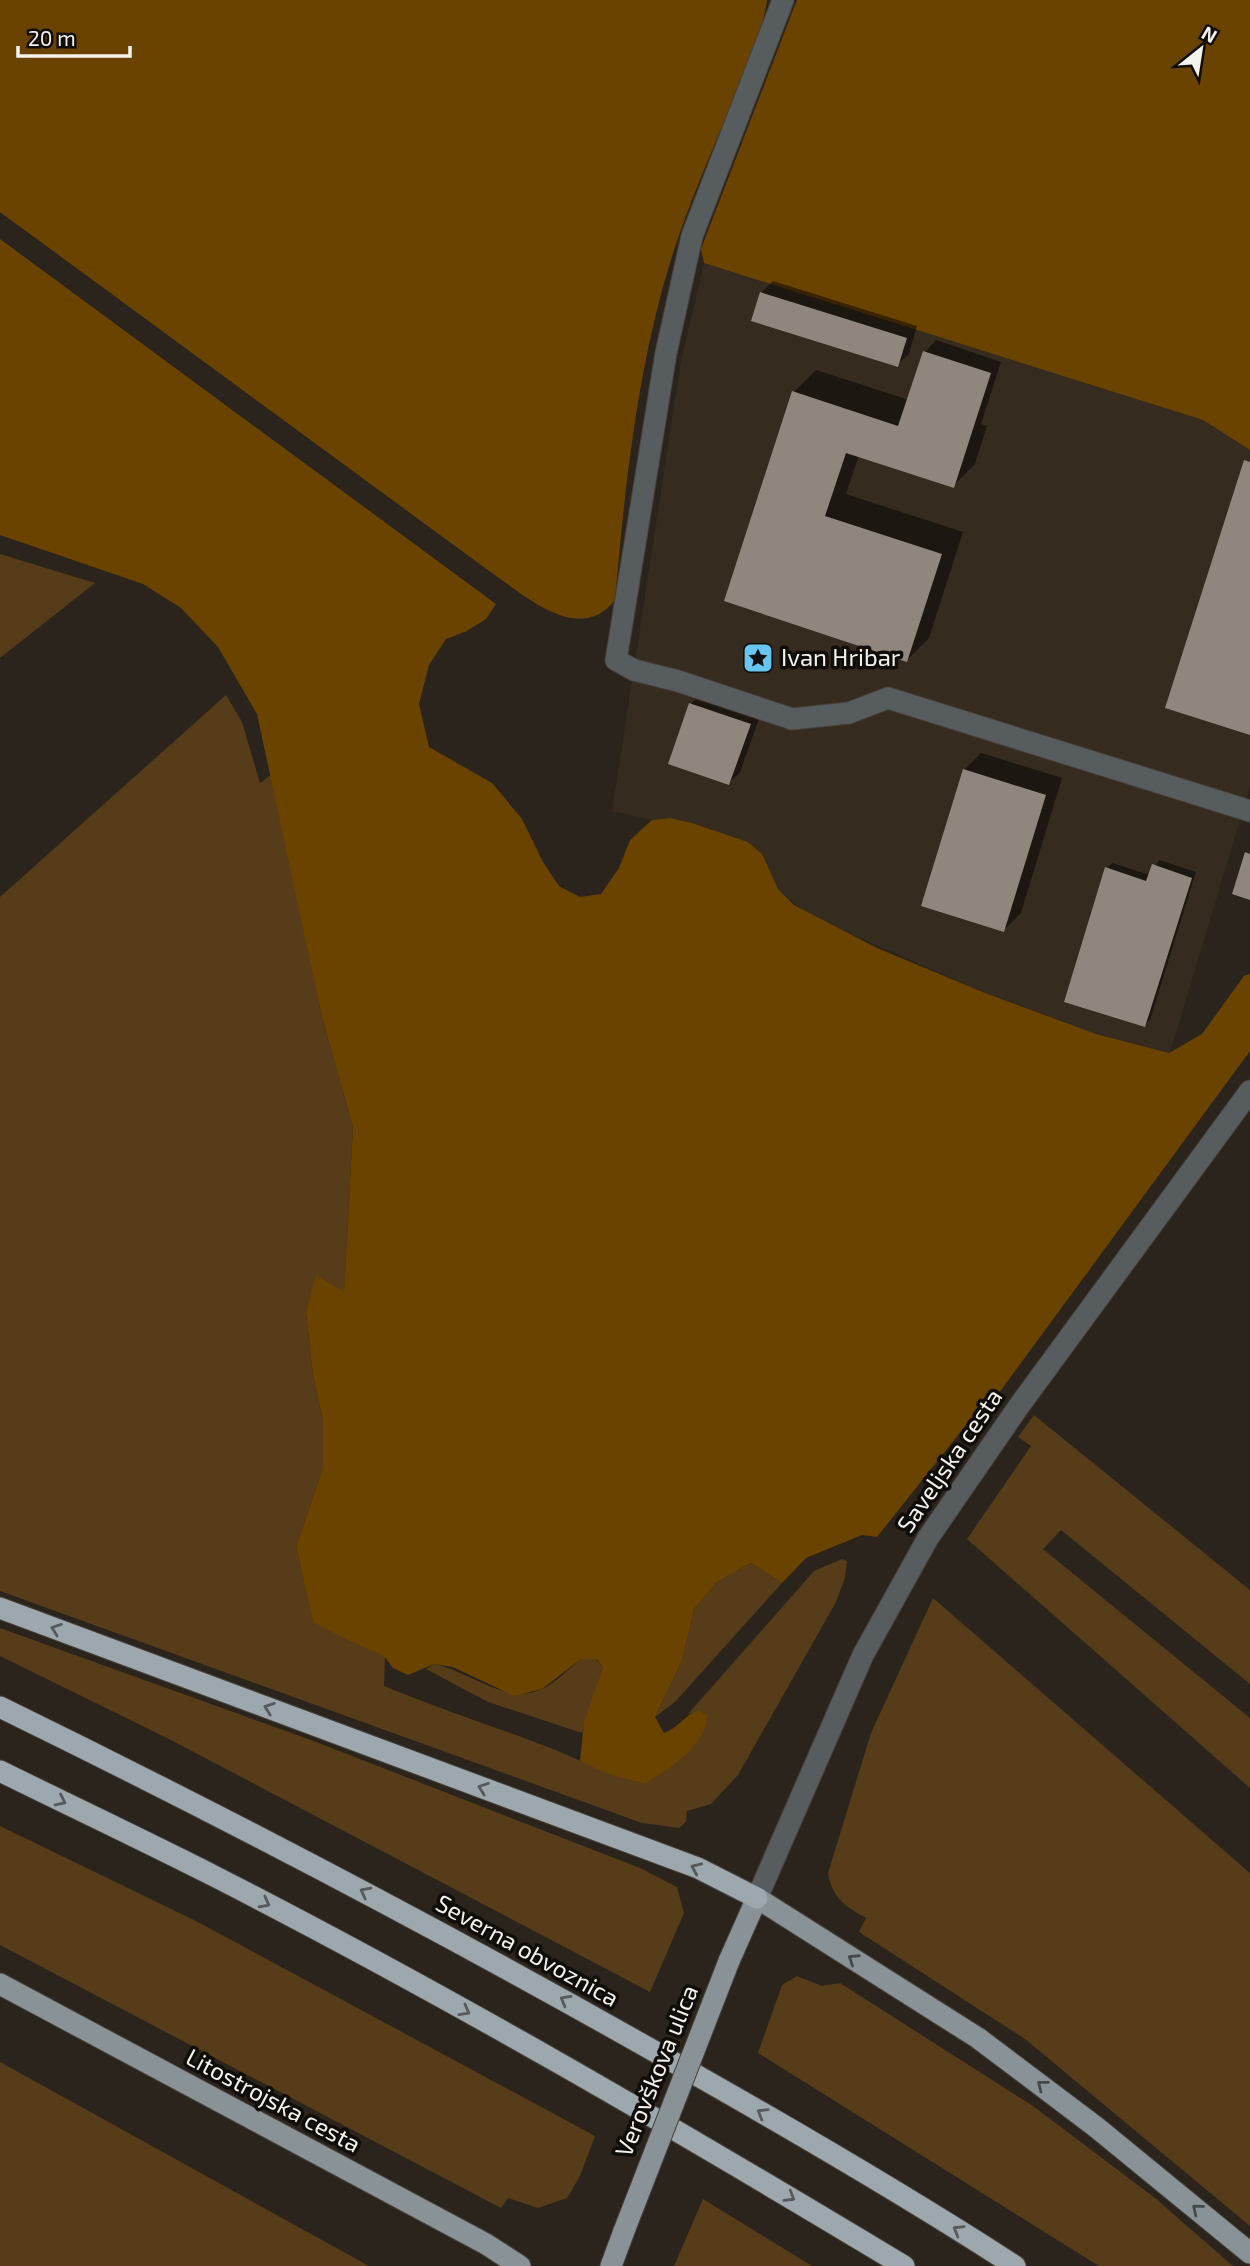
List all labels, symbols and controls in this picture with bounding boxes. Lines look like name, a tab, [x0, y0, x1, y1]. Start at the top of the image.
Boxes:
scale bar	[18, 14, 130, 58]
north arrow	[1166, 14, 1236, 84]
text: N	[1198, 20, 1221, 47]
text: 20 m	[28, 25, 76, 50]
place icon: Ivan Hribar	[741, 641, 775, 675]
place label: Ivan Hribar	[781, 642, 901, 671]
street label: Saveljska cesta	[890, 1383, 1008, 1538]
one-way arrow	[51, 1623, 63, 1637]
one-way arrow	[264, 1703, 276, 1717]
one-way arrow	[477, 1782, 489, 1796]
one-way arrow	[54, 1793, 66, 1807]
one-way arrow	[690, 1862, 702, 1876]
one-way arrow	[359, 1887, 372, 1900]
street label: Severna obvoznica	[431, 1887, 624, 2012]
one-way arrow	[257, 1895, 270, 1909]
one-way arrow	[847, 1954, 860, 1967]
street label: Verovškova ulica	[608, 1980, 703, 2160]
one-way arrow	[560, 1995, 572, 2008]
one-way arrow	[458, 2003, 470, 2016]
street label: Litostrojska cesta	[182, 2042, 366, 2158]
one-way arrow	[1037, 2081, 1049, 2094]
one-way arrow	[757, 2108, 770, 2121]
one-way arrow	[782, 2189, 795, 2202]
one-way arrow	[1193, 2205, 1205, 2218]
one-way arrow	[952, 2225, 965, 2238]

